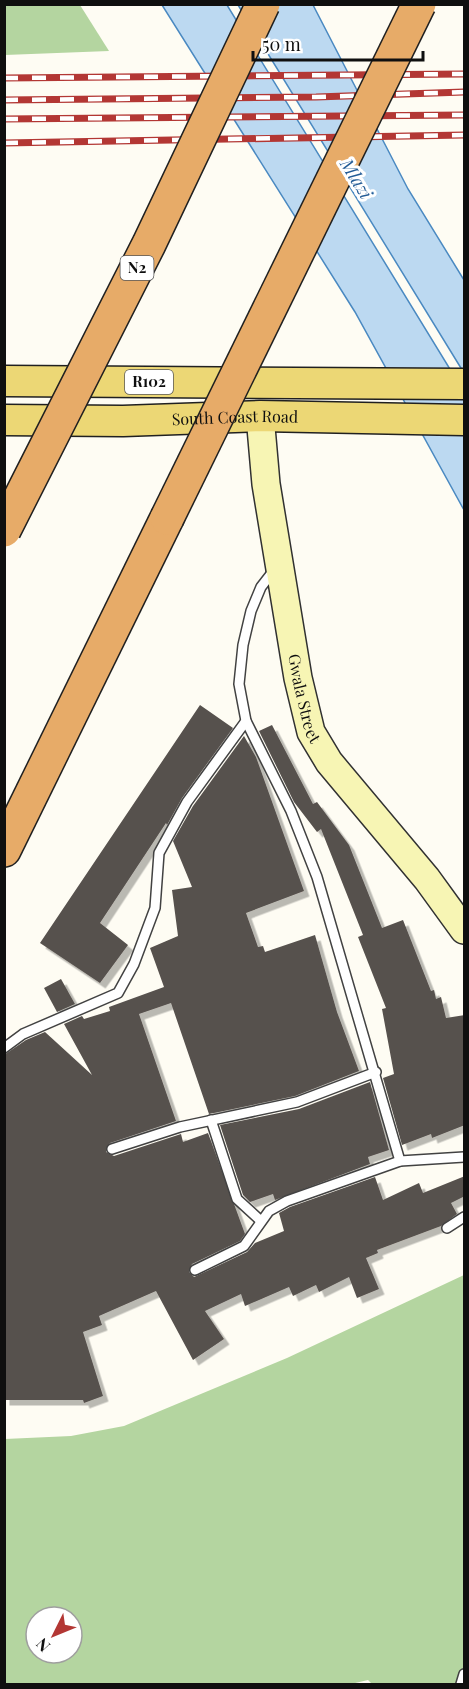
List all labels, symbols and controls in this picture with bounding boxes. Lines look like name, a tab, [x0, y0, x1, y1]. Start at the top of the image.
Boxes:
scale bar	[253, 24, 422, 62]
text: 50 m	[262, 32, 301, 56]
water label: Mlazi	[335, 153, 379, 204]
road number: N2	[120, 256, 154, 280]
road number: R102	[125, 370, 173, 394]
street label: South Coast Road	[171, 405, 298, 429]
street label: Gwala Street	[284, 652, 326, 747]
north arrow	[24, 1605, 84, 1665]
text: N	[31, 1634, 54, 1657]

